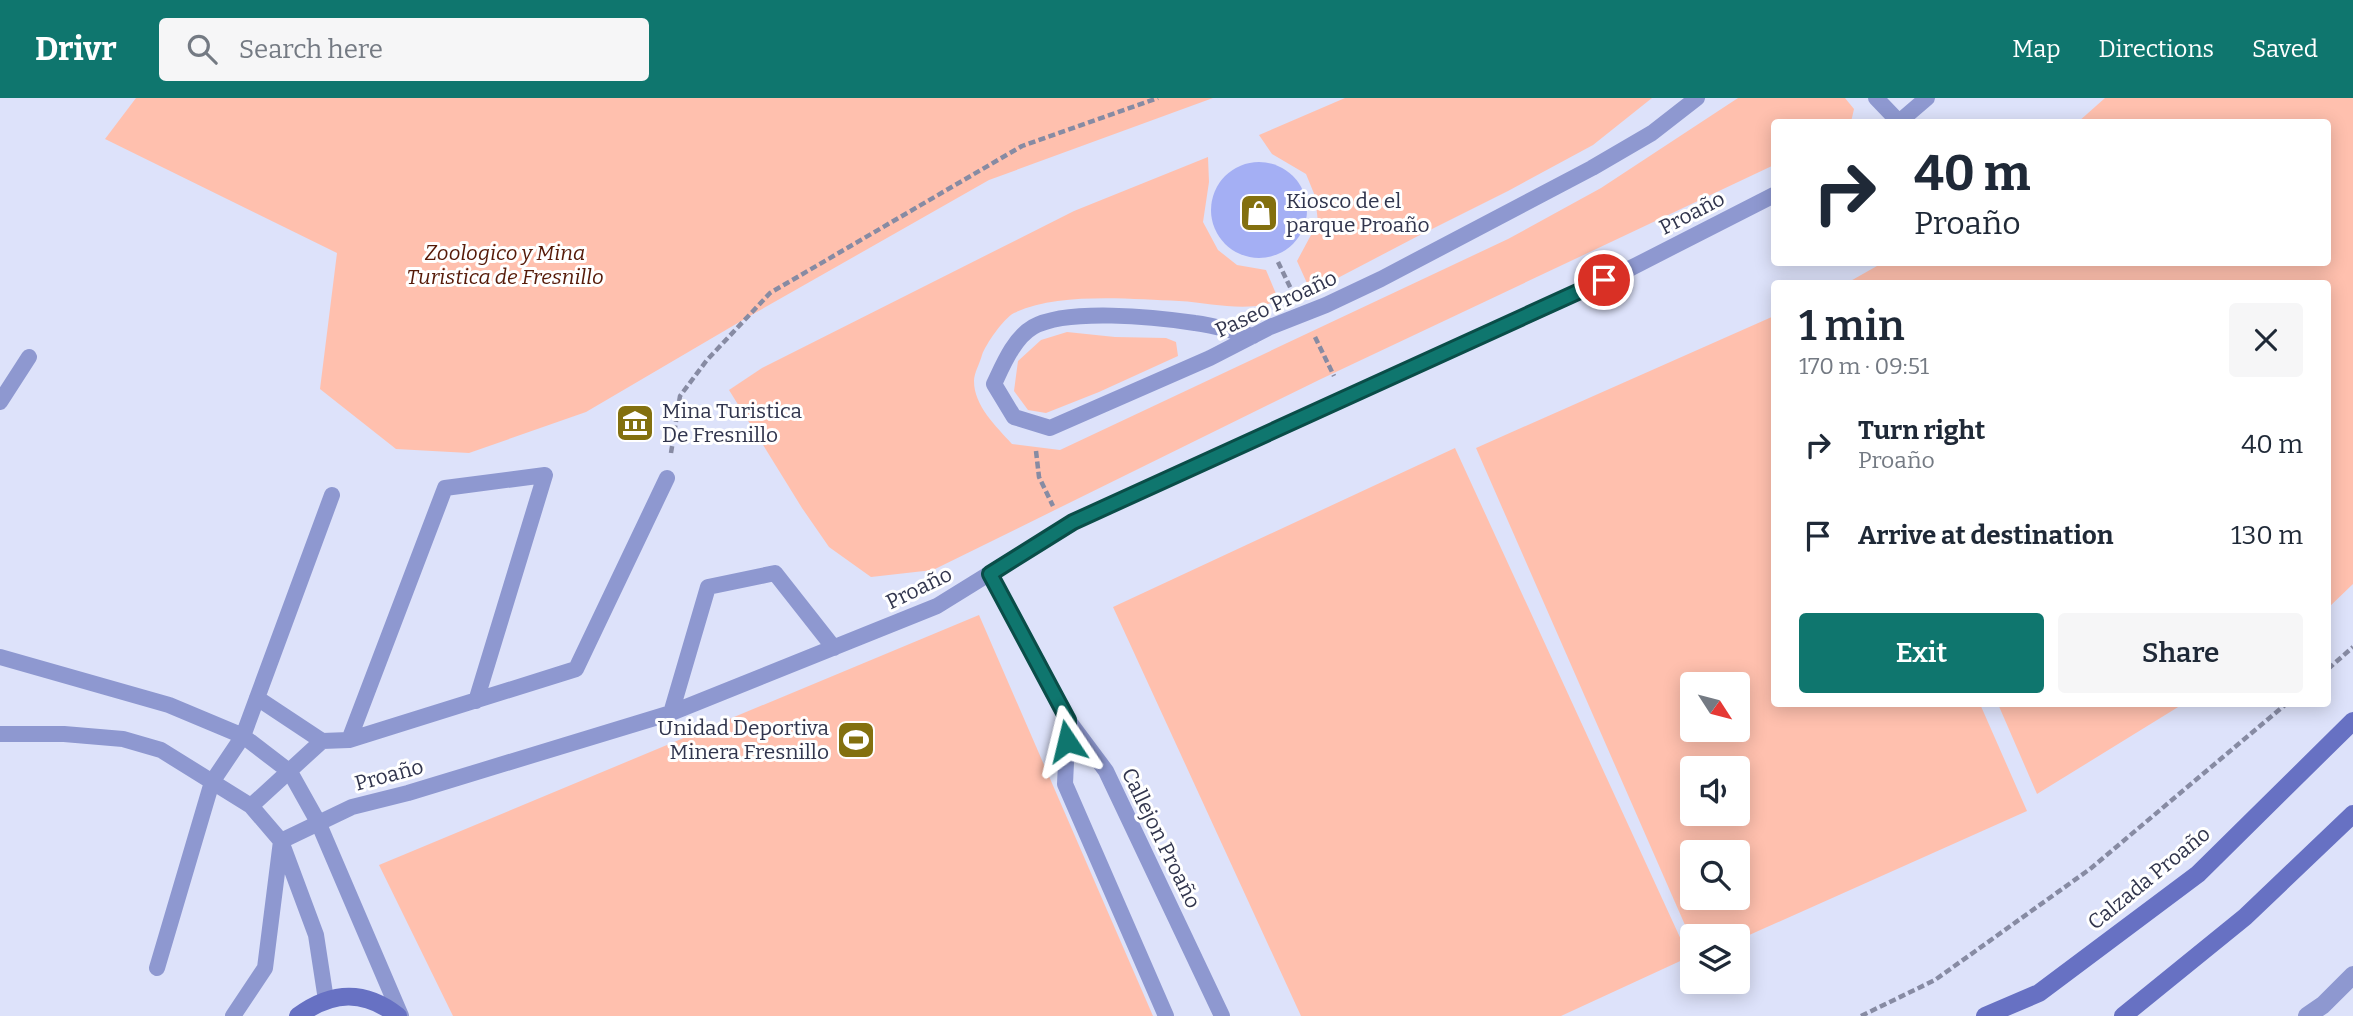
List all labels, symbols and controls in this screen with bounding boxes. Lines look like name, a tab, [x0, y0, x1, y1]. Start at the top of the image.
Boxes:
search box	[159, 18, 649, 81]
text: Drivr	[35, 29, 117, 69]
icon: search	[183, 30, 221, 68]
text: Search here	[239, 34, 383, 65]
text: Map	[2012, 35, 2061, 63]
text: Directions	[2099, 35, 2214, 63]
text: Saved	[2252, 35, 2318, 63]
text: 40 m	[1914, 144, 2031, 203]
icon: right	[1799, 147, 1890, 238]
street label: Proaño	[1655, 186, 1729, 240]
place label: Kiosco de el parque Proaño	[1286, 188, 1430, 238]
shop icon: Kiosco de el parque Proaño	[1238, 192, 1280, 234]
text: Proaño	[1914, 204, 2021, 242]
park label: Zoologico y Mina Turistica de Fresnillo	[406, 240, 604, 290]
pin	[1574, 250, 1634, 310]
icon: arrive	[1585, 261, 1623, 299]
street label: Paseo Proaño	[1211, 264, 1341, 344]
text: 1 min	[1799, 301, 1905, 351]
button: close	[2229, 303, 2303, 377]
text: 170 m · 09:51	[1799, 352, 1929, 380]
place label: Mina Turistica De Fresnillo	[662, 398, 802, 448]
museum icon: Mina Turistica De Fresnillo	[614, 402, 656, 444]
text: Turn right	[1858, 415, 1985, 446]
icon: right	[1799, 426, 1837, 464]
text: 40 m	[2241, 429, 2303, 460]
text: Proaño	[1858, 446, 1935, 474]
icon: arrive	[1799, 517, 1837, 555]
text: Arrive at destination	[1858, 520, 2113, 551]
text: 130 m	[2231, 520, 2303, 551]
street label: Proaño	[882, 561, 956, 615]
button: Exit	[1799, 613, 2044, 693]
button: Share	[2058, 613, 2303, 693]
north arrow	[1680, 672, 1750, 742]
map controls	[1680, 672, 1750, 994]
position arrow	[1030, 704, 1104, 778]
place label: Unidad Deportiva Minera Fresnillo	[658, 715, 830, 765]
sports icon: Unidad Deportiva Minera Fresnillo	[835, 719, 877, 761]
street label: Proaño	[352, 753, 426, 797]
button: sound	[1680, 756, 1750, 826]
street label: Callejon Proaño	[1116, 763, 1206, 913]
street label: Calzada Proaño	[2082, 821, 2216, 935]
button: search	[1680, 840, 1750, 910]
button: layers	[1680, 924, 1750, 994]

